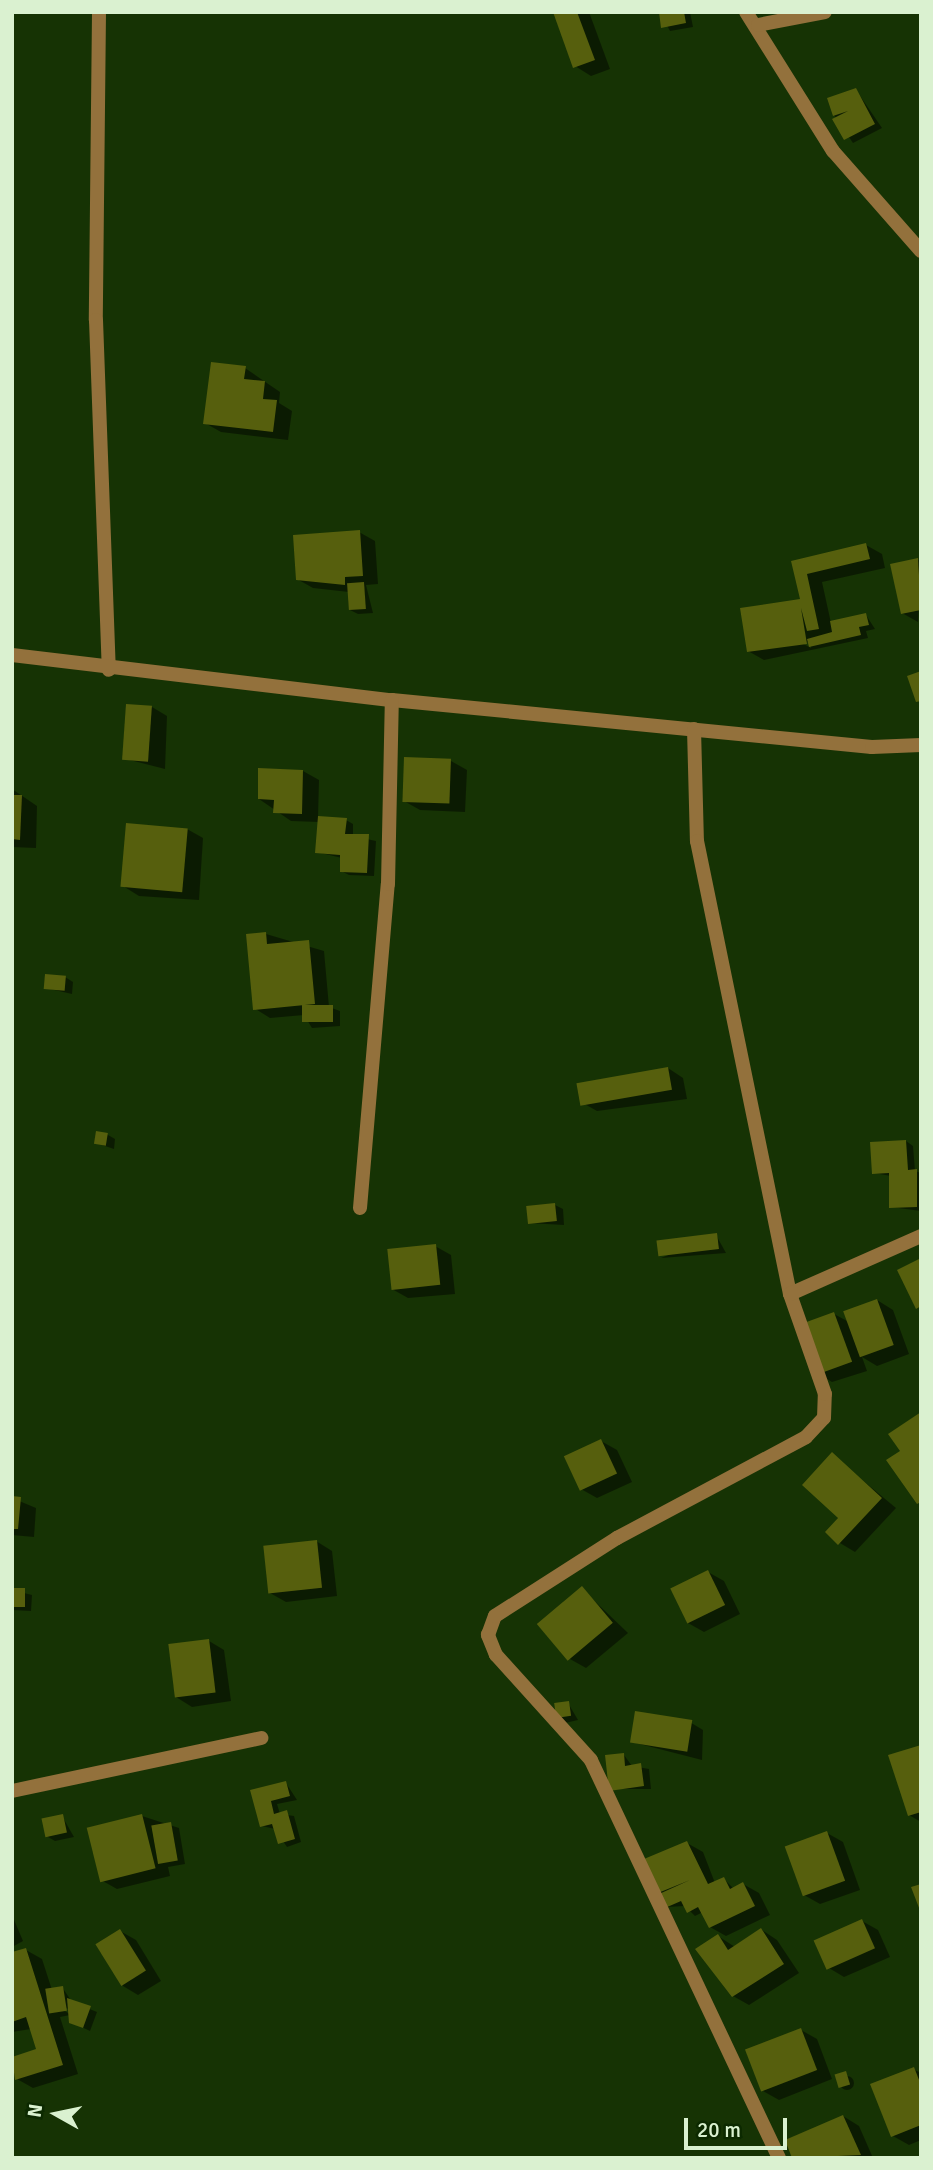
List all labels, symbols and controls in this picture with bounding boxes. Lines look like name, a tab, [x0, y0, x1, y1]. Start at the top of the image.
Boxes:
north arrow	[21, 2079, 91, 2149]
text: N	[22, 2102, 48, 2119]
scale bar	[688, 2104, 791, 2148]
text: 20 m	[697, 2117, 741, 2143]

